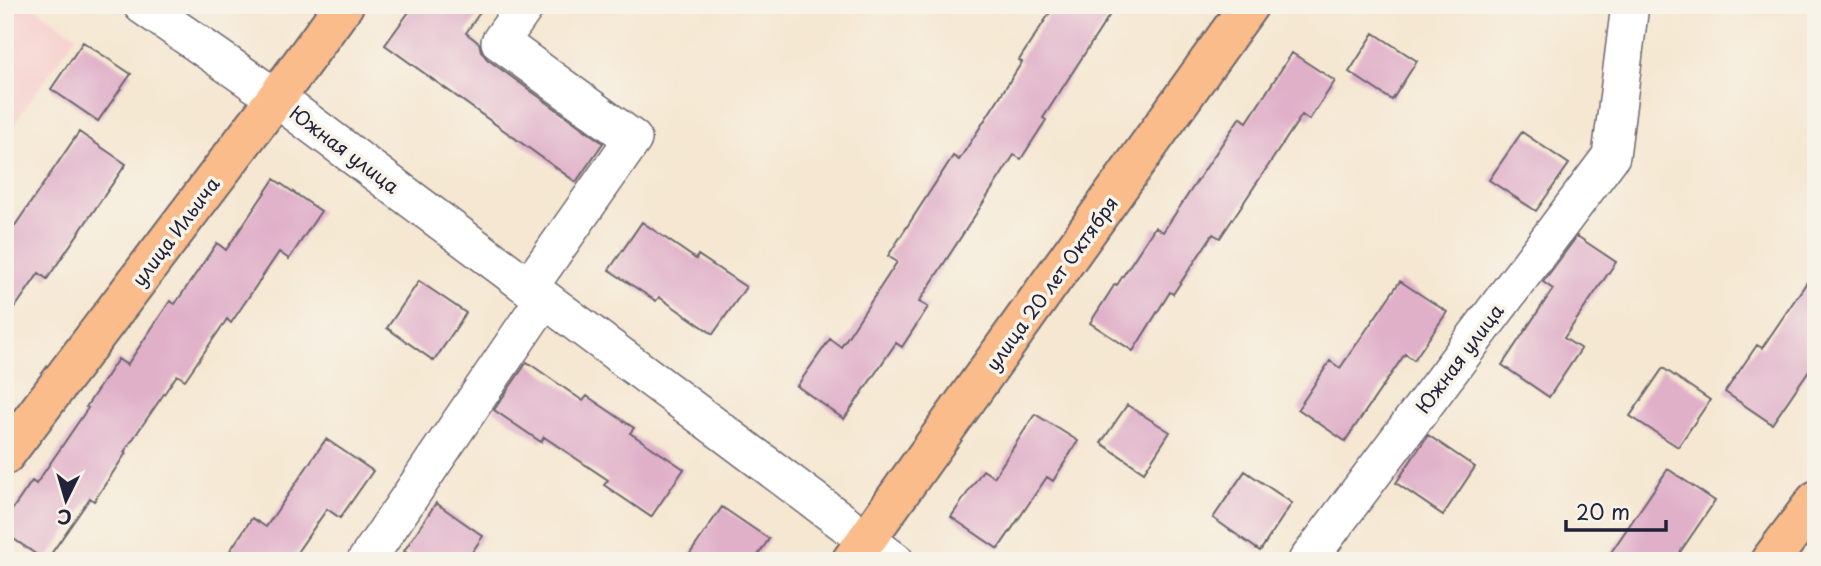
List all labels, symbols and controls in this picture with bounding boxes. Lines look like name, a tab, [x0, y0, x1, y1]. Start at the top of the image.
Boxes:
street label: Южная улица	[284, 99, 406, 200]
street label: улица Ильича	[125, 170, 225, 292]
street label: улица 20 лет Октября	[978, 190, 1124, 376]
street label: Южная улица	[1409, 297, 1510, 419]
north arrow	[32, 464, 102, 534]
scale bar	[1566, 489, 1665, 533]
text: 20 m	[1576, 495, 1630, 527]
text: С	[56, 503, 73, 533]

